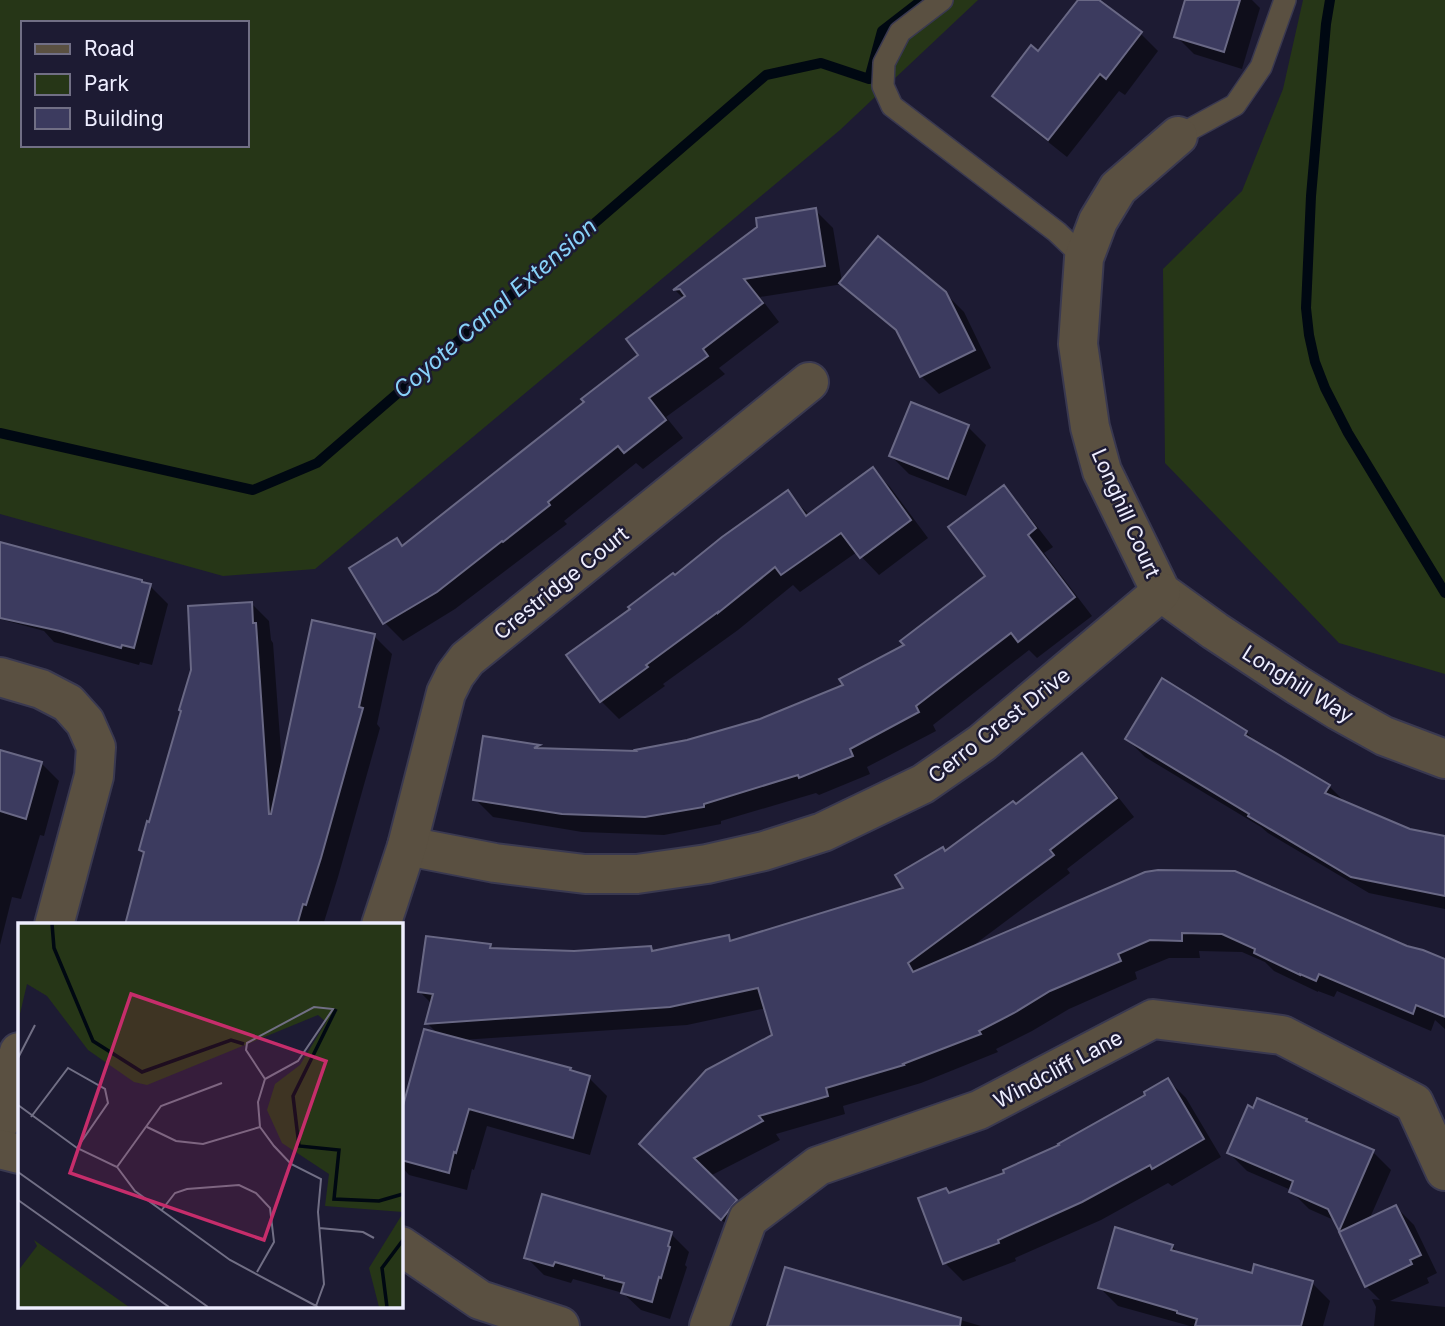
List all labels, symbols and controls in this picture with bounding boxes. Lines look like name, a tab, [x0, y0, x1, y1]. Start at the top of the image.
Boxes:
legend	[21, 21, 248, 147]
text: Road	[84, 36, 135, 61]
text: Park	[84, 71, 129, 96]
text: Building	[84, 106, 164, 131]
water label: Coyote Canal Extension	[388, 212, 602, 404]
street label: Longhill Court	[1086, 445, 1166, 582]
street label: Crestridge Court	[489, 521, 633, 645]
street label: Longhill Way	[1238, 640, 1358, 728]
street label: Cerro Crest Drive	[923, 662, 1075, 788]
inset map	[18, 923, 402, 1308]
street label: Windcliff Lane	[989, 1025, 1127, 1113]

